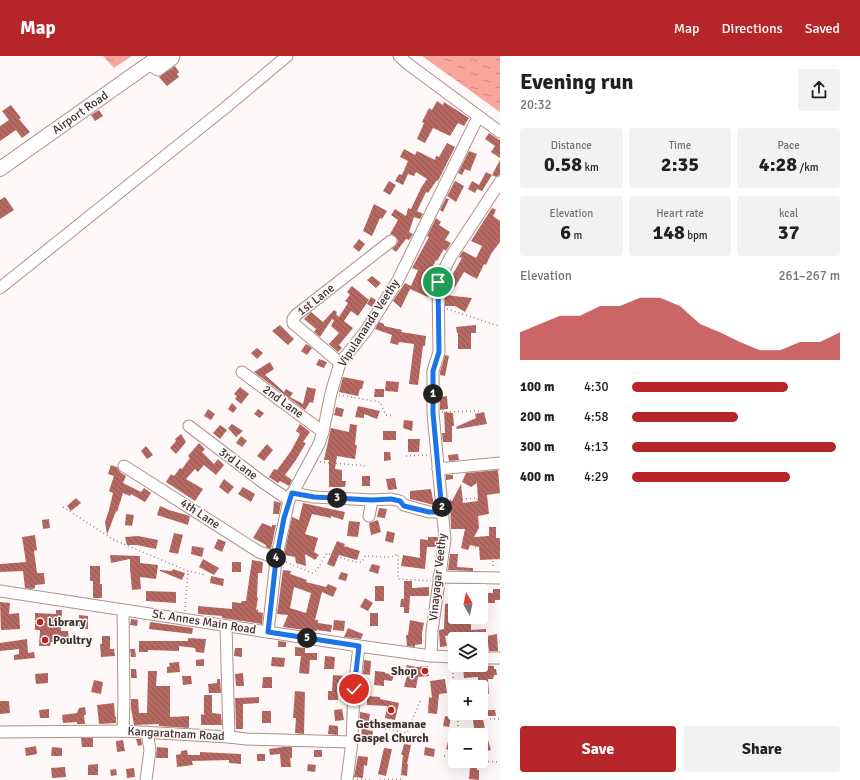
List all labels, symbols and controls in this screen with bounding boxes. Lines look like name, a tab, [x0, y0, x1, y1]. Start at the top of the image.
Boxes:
text: Map	[20, 16, 56, 40]
text: Map	[674, 20, 700, 37]
text: Directions	[722, 20, 783, 37]
text: Saved	[805, 20, 840, 37]
text: Evening run	[520, 68, 634, 95]
button: share	[798, 69, 840, 111]
street label: Airport Road	[49, 88, 111, 137]
text: 20:32	[520, 97, 552, 113]
text: Distance	[551, 139, 592, 152]
text: Time	[669, 139, 691, 152]
text: Pace	[778, 139, 800, 152]
text: 0.58	[544, 152, 582, 177]
text: 2:35	[661, 152, 699, 177]
text: 4:28	[759, 152, 797, 177]
text: km	[582, 161, 599, 174]
text: /km	[797, 161, 818, 174]
text: Elevation	[549, 207, 593, 220]
text: Heart rate	[656, 207, 704, 220]
text: kcal	[779, 207, 798, 220]
text: 6	[560, 220, 571, 245]
text: 148	[652, 220, 685, 245]
text: 37	[778, 220, 799, 245]
text: m	[571, 229, 582, 242]
text: bpm	[685, 229, 708, 242]
pin	[421, 265, 455, 299]
text: Elevation	[520, 268, 572, 284]
text: 261–267 m	[778, 268, 840, 284]
icon: arrive	[427, 271, 449, 293]
street label: Vipulananda Veethy	[335, 276, 403, 370]
street label: 1st Lane	[294, 281, 338, 319]
text: 100 m	[520, 379, 554, 395]
text: 4:30	[584, 379, 609, 395]
street label: 2nd Lane	[260, 382, 306, 422]
pin: 1	[423, 384, 443, 404]
text: 1	[430, 387, 436, 400]
text: 200 m	[520, 409, 554, 425]
text: 4:58	[584, 409, 609, 425]
text: 300 m	[520, 439, 554, 455]
text: 4:13	[584, 439, 609, 455]
street label: 3rd Lane	[216, 445, 260, 483]
text: 400 m	[520, 469, 554, 485]
text: 4:29	[584, 469, 609, 485]
pin: 3	[327, 488, 347, 508]
text: 3	[334, 491, 340, 504]
street label: 4th Lane	[177, 496, 223, 532]
pin: 2	[432, 497, 452, 517]
text: 2	[439, 500, 445, 513]
street label: Vinayagar Veethy	[426, 532, 450, 622]
pin: 4	[266, 548, 286, 568]
text: 4	[273, 551, 279, 564]
north arrow	[448, 584, 488, 624]
map controls	[448, 584, 488, 768]
street label: St. Annes Main Road	[151, 606, 257, 638]
place label: Library	[48, 615, 86, 630]
marker: Library	[35, 617, 45, 627]
pin: 5	[297, 628, 317, 648]
text: 5	[304, 631, 310, 644]
button: layers	[448, 632, 488, 672]
place label: Poultry	[53, 633, 92, 648]
marker: Poultry	[40, 635, 50, 645]
place label: Shop	[391, 664, 418, 679]
marker: Shop	[420, 666, 430, 676]
pin	[337, 672, 371, 706]
icon: check	[343, 678, 365, 700]
button: +	[448, 680, 488, 720]
marker: Gethsemanae Gaspel Church	[386, 705, 396, 715]
place label: Gethsemanae Gaspel Church	[353, 717, 429, 746]
street label: Kangaratnam Road	[127, 724, 225, 744]
button: Save	[520, 726, 676, 772]
button: Share	[684, 726, 840, 772]
button: −	[448, 728, 488, 768]

